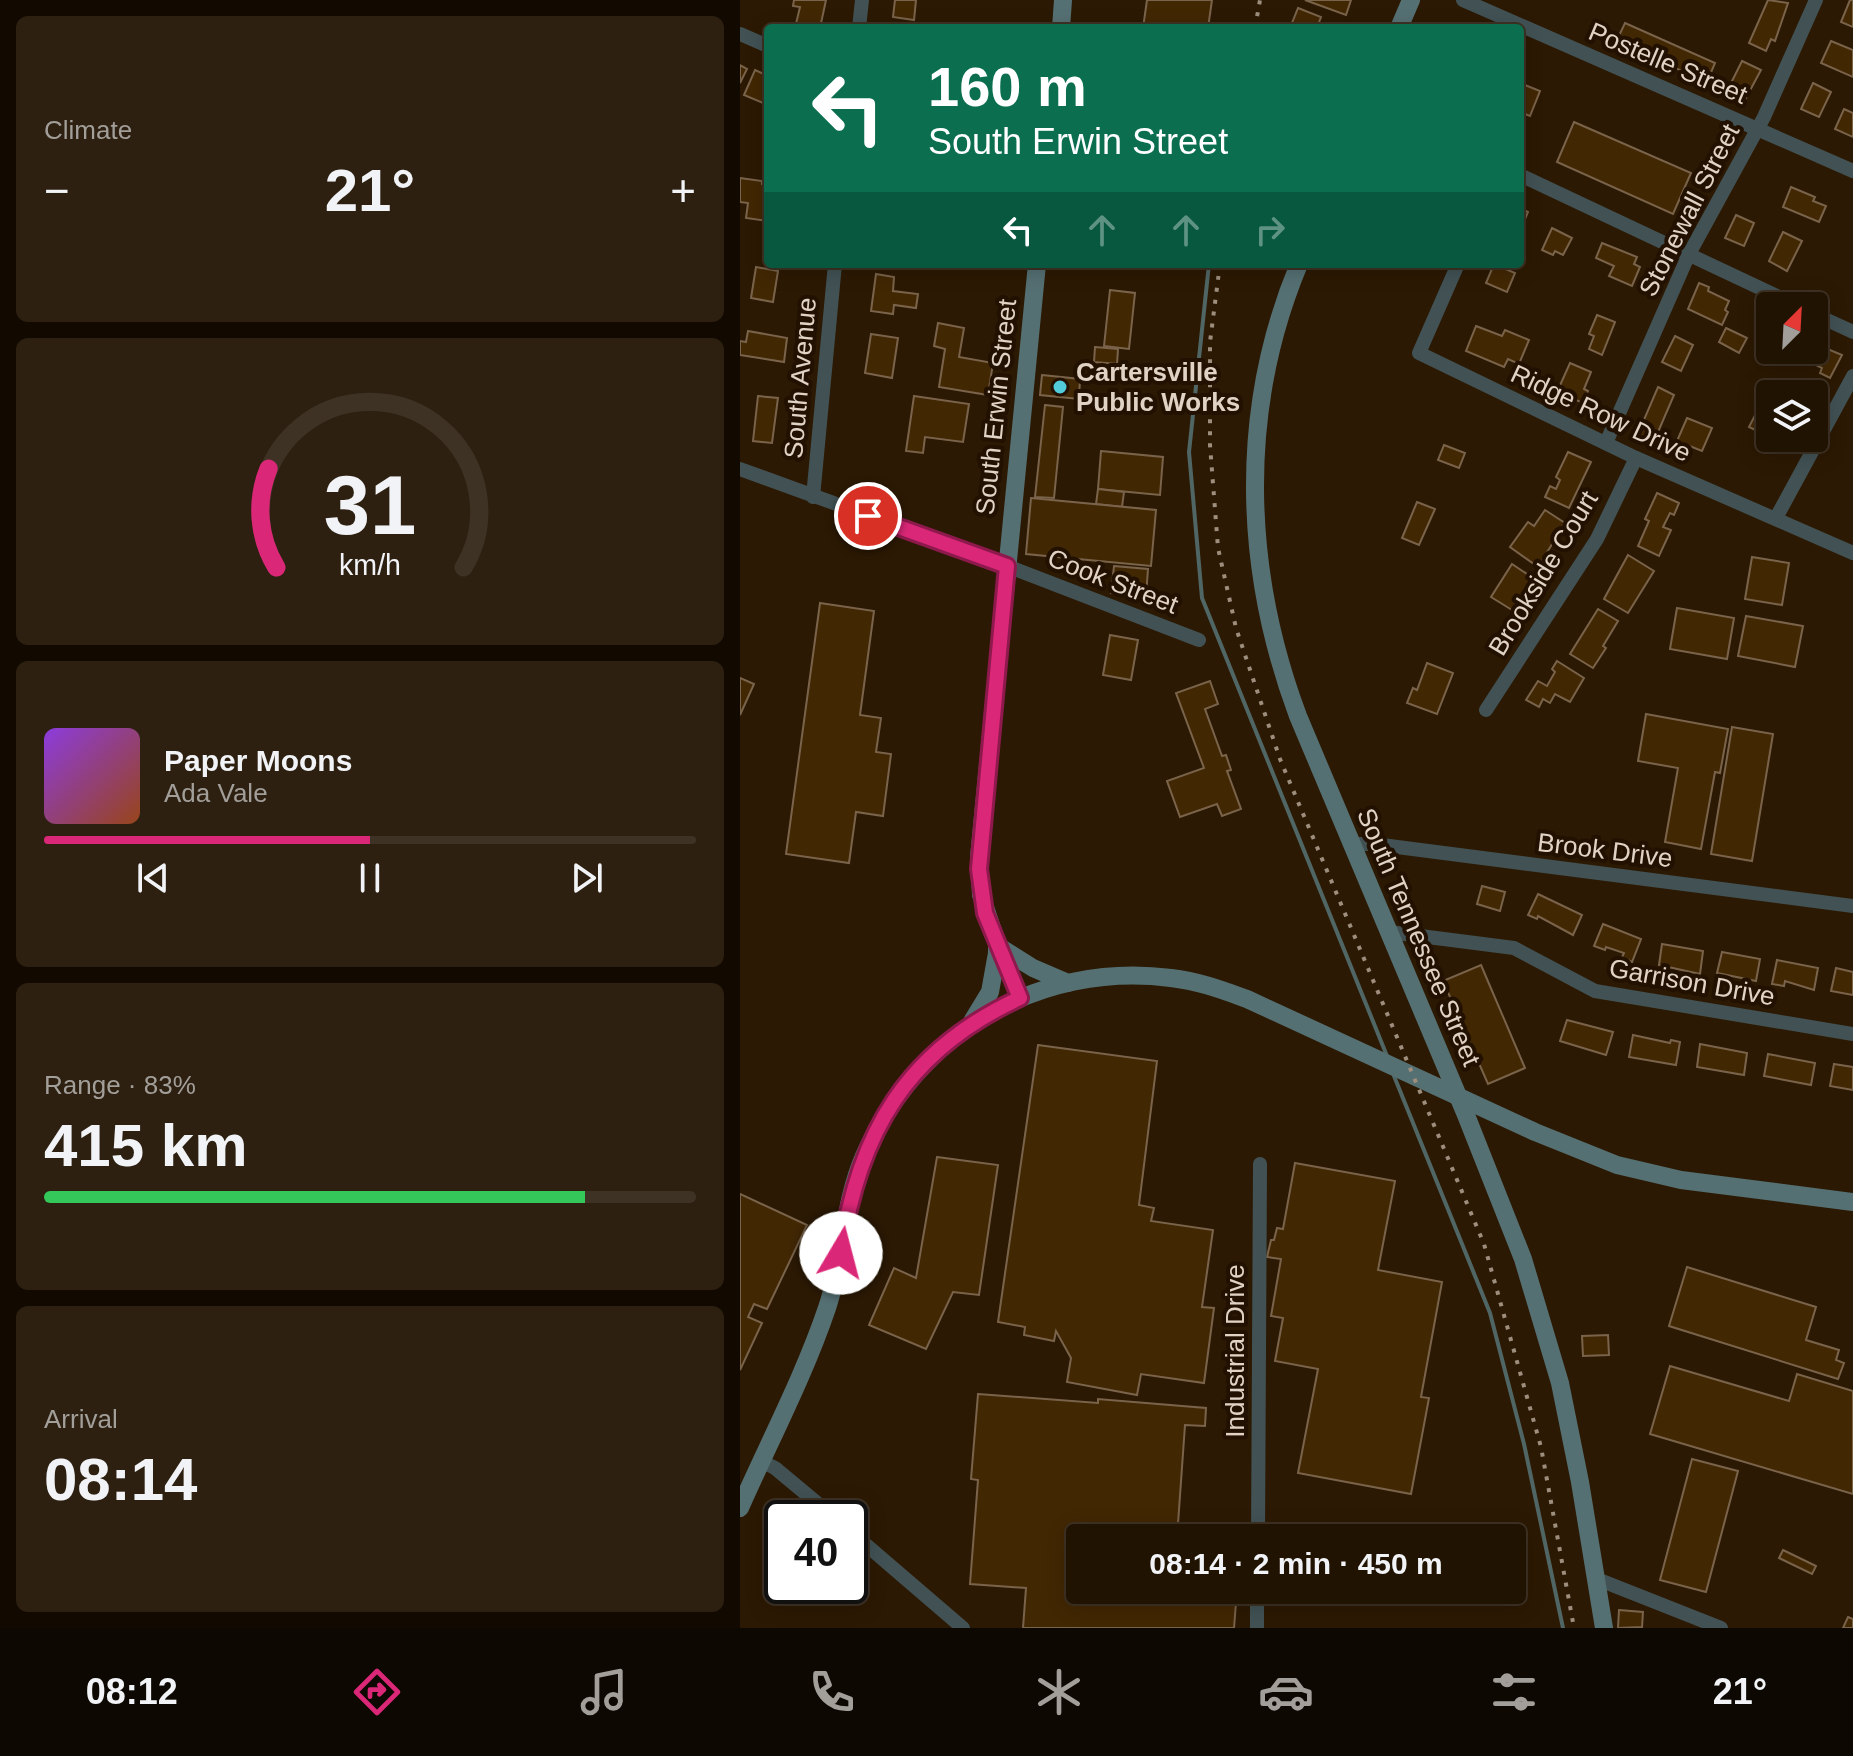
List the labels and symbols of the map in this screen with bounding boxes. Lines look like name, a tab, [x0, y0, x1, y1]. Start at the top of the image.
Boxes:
street label: Postelle Street	[1584, 16, 1752, 110]
street label: Stonewall Street	[1633, 118, 1746, 301]
north arrow	[1756, 292, 1828, 364]
street label: South Avenue	[778, 296, 822, 460]
street label: South Erwin Street	[970, 297, 1022, 516]
place label: Cartersville Public Works	[1076, 357, 1240, 417]
street label: Ridge Row Drive	[1506, 358, 1696, 468]
marker: Cartersville Public Works	[1051, 378, 1069, 396]
pin	[834, 482, 902, 550]
street label: Brookside Court	[1482, 485, 1604, 661]
street label: Cook Street	[1044, 542, 1183, 620]
street label: South Tennessee Street	[1351, 804, 1487, 1071]
street label: Brook Drive	[1536, 827, 1674, 873]
street label: Garrison Drive	[1607, 953, 1777, 1011]
position arrow	[799, 1211, 883, 1295]
street label: Industrial Drive	[1220, 1264, 1250, 1438]
speed limit sign: 40	[764, 1500, 868, 1604]

